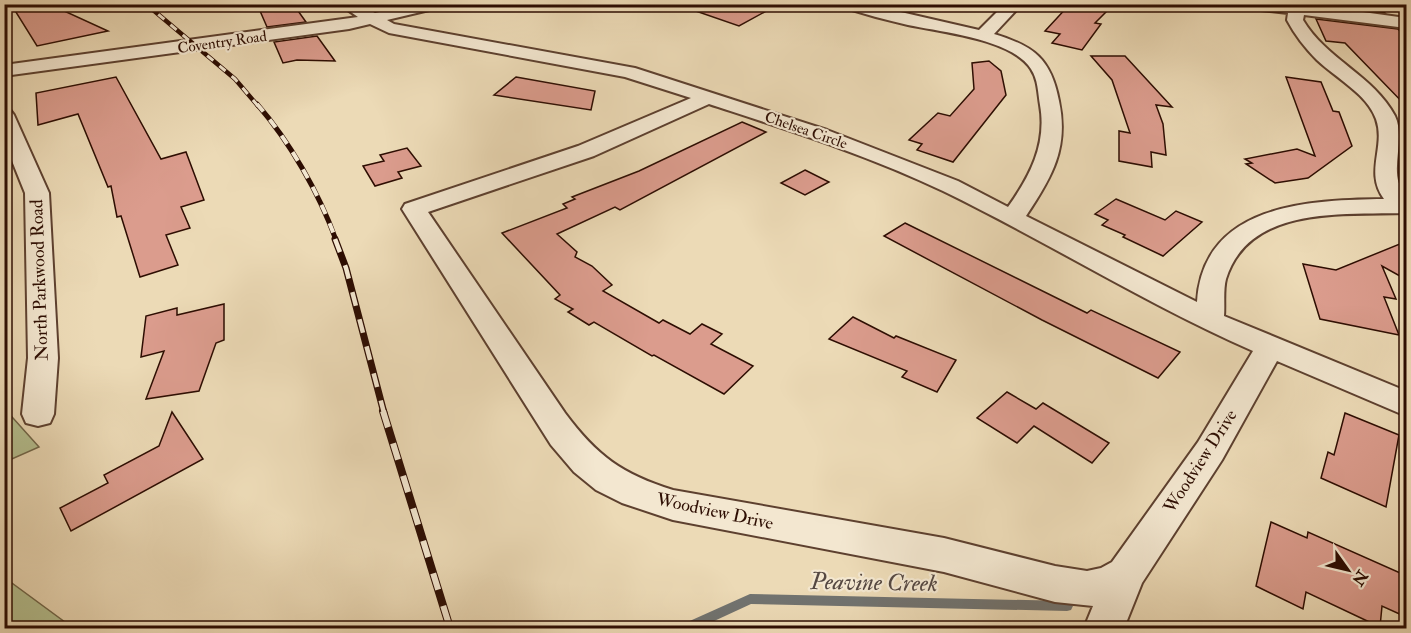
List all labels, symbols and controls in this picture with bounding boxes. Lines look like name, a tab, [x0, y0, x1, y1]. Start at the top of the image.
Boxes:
street label: Coventry Road	[176, 27, 269, 58]
street label: Chelsea Circle	[762, 107, 850, 153]
street label: North Parkwood Road	[25, 199, 54, 361]
street label: Woodview Drive	[1158, 405, 1243, 518]
street label: Woodview Drive	[653, 488, 776, 535]
north arrow	[1318, 540, 1378, 600]
text: N	[1347, 565, 1372, 590]
water label: Peavine Creek	[809, 566, 938, 599]

